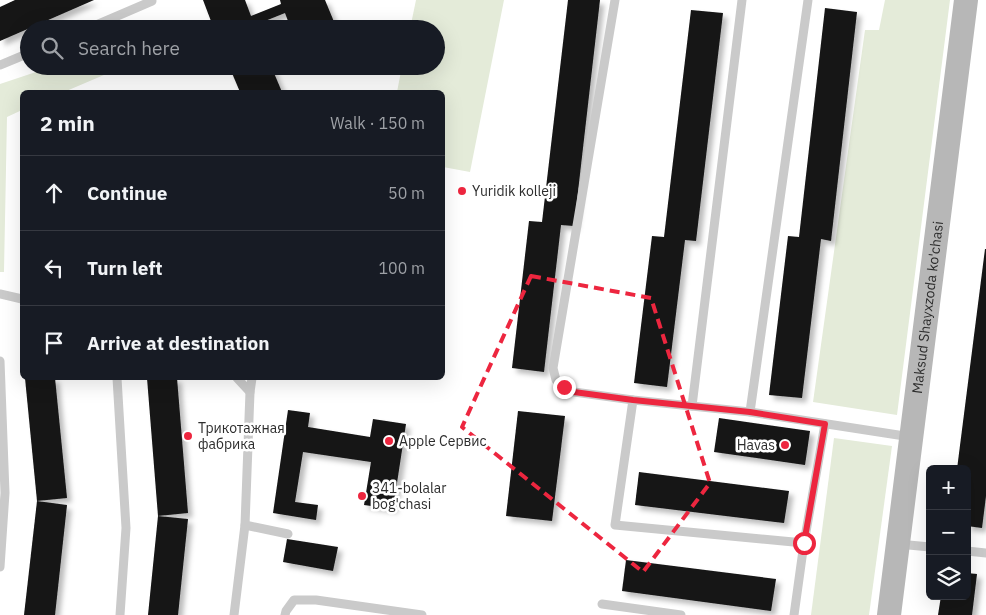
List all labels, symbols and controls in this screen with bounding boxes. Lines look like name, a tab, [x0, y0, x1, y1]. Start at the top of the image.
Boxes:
search box	[20, 20, 445, 75]
icon: search	[38, 34, 66, 62]
text: Search here	[78, 36, 180, 60]
text: 2 min	[40, 109, 95, 137]
text: Walk · 150 m	[330, 113, 425, 133]
icon: ahead	[40, 179, 68, 207]
text: Continue	[87, 181, 167, 205]
place label: Yuridik kolleji	[472, 182, 556, 200]
text: 50 m	[388, 183, 425, 203]
marker: Yuridik kolleji	[456, 185, 468, 197]
street label: Maksud Shayxzoda ko'chasi	[908, 220, 947, 395]
icon: left	[40, 254, 68, 282]
text: Turn left	[87, 256, 163, 280]
text: 100 m	[378, 258, 425, 278]
icon: arrive	[40, 329, 68, 357]
text: Arrive at destination	[87, 331, 270, 355]
route end	[553, 376, 576, 399]
place label: Трикотажная фабрика	[198, 419, 285, 453]
marker: Трикотажная фабрика	[182, 430, 194, 442]
place label: Apple Сервис	[399, 432, 487, 450]
marker: Apple Сервис	[383, 435, 395, 447]
place label: Havas	[737, 436, 775, 454]
marker: Havas	[779, 439, 791, 451]
map controls	[926, 465, 971, 600]
button: +	[926, 465, 971, 510]
place label: 341-bolalar bog'chasi	[372, 479, 446, 513]
marker: 341-bolalar bog'chasi	[356, 490, 368, 502]
button: −	[926, 510, 971, 555]
route start	[793, 532, 816, 555]
button: layers	[926, 555, 971, 600]

